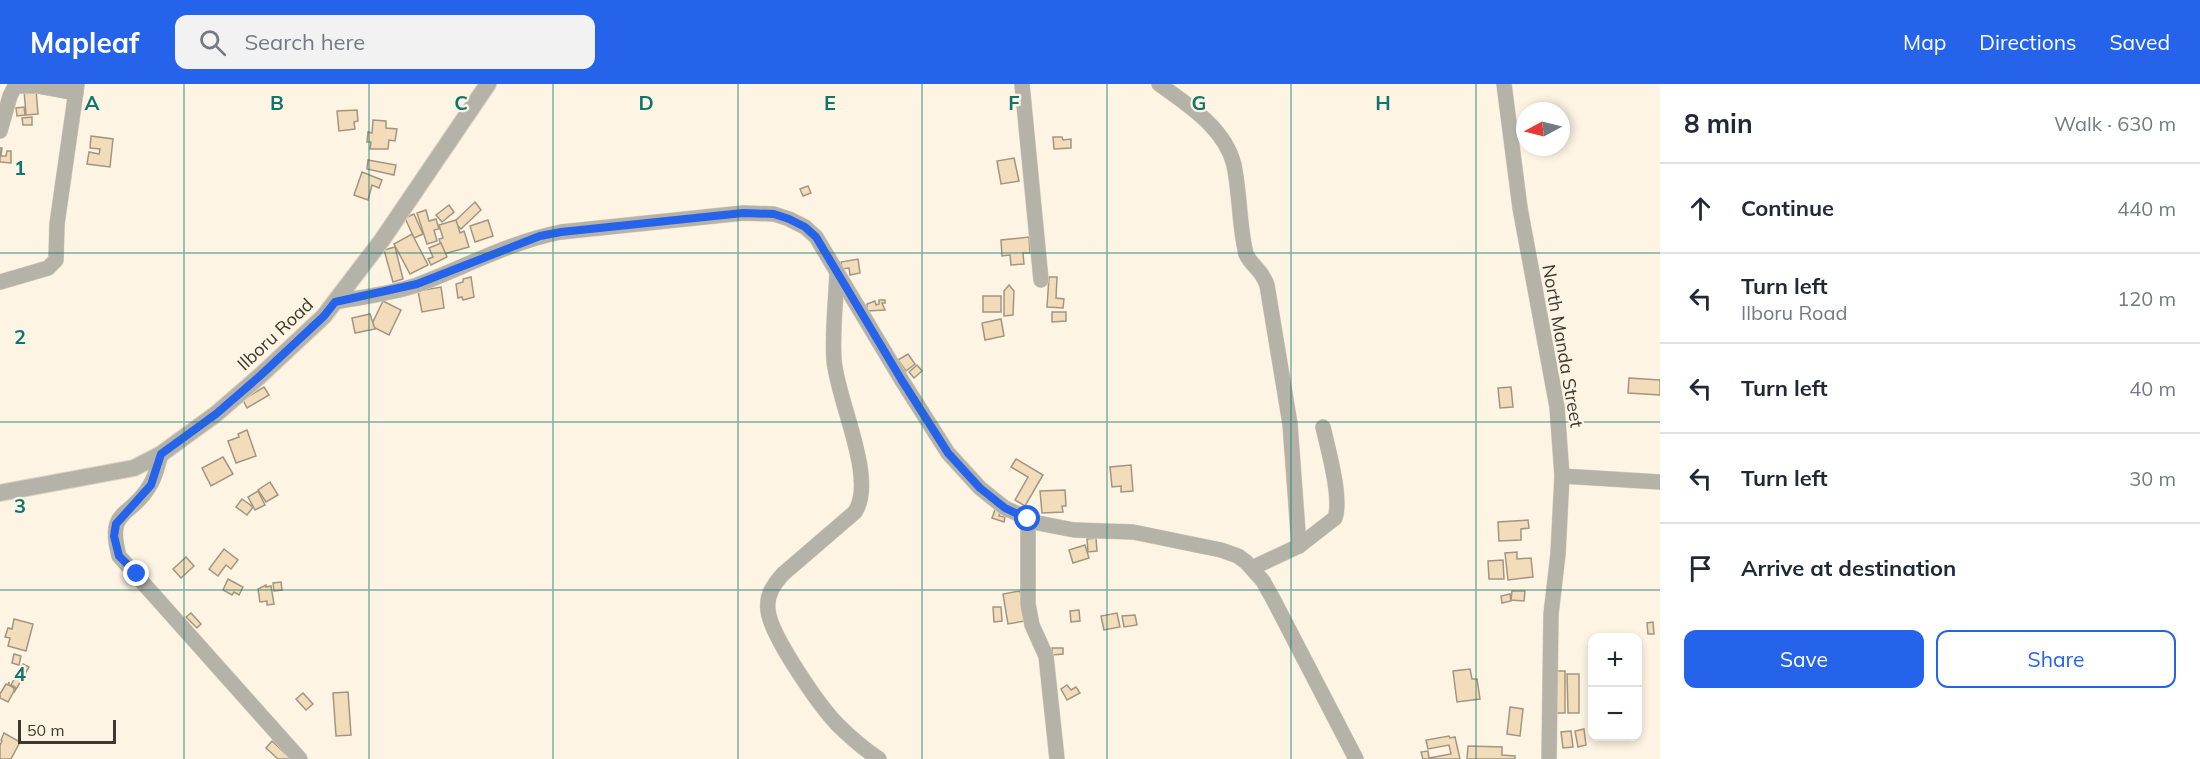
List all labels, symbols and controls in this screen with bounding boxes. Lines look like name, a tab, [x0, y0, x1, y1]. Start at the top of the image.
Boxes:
search box	[175, 15, 595, 69]
text: Mapleaf	[30, 25, 139, 60]
icon: search	[196, 26, 229, 59]
text: Search here	[244, 28, 365, 56]
text: Map	[1903, 29, 1946, 55]
text: Directions	[1979, 29, 2076, 55]
text: Saved	[2109, 29, 2170, 55]
text: A	[85, 90, 100, 115]
text: B	[270, 90, 284, 115]
text: C	[454, 90, 468, 115]
text: D	[638, 90, 654, 115]
text: E	[824, 90, 836, 115]
text: F	[1008, 90, 1020, 115]
text: G	[1192, 90, 1206, 115]
text: H	[1375, 90, 1391, 115]
north arrow	[1516, 102, 1570, 156]
text: 8 min	[1684, 107, 1753, 140]
text: Walk · 630 m	[2054, 111, 2176, 136]
text: 1	[14, 155, 26, 180]
icon: ahead	[1684, 192, 1717, 225]
text: Continue	[1741, 194, 1834, 222]
text: 440 m	[2117, 196, 2176, 221]
street label: North Manda Street	[1537, 263, 1589, 429]
text: Turn left	[1741, 272, 1828, 300]
icon: left	[1684, 282, 1717, 315]
text: 120 m	[2117, 286, 2176, 311]
street label: Ilboru Road	[232, 293, 318, 375]
text: Ilboru Road	[1741, 300, 1847, 325]
text: 2	[14, 324, 26, 349]
icon: left	[1684, 372, 1717, 405]
text: Turn left	[1741, 374, 1828, 402]
text: 40 m	[2129, 376, 2176, 401]
icon: left	[1684, 462, 1717, 495]
text: Turn left	[1741, 464, 1828, 492]
text: 30 m	[2129, 466, 2176, 491]
text: 3	[14, 493, 26, 518]
route start	[1014, 505, 1040, 531]
icon: arrive	[1684, 552, 1717, 585]
text: Arrive at destination	[1741, 554, 1956, 582]
route end	[123, 560, 149, 586]
button: Save	[1684, 630, 1924, 688]
button: Share	[1936, 630, 2176, 688]
map controls	[1588, 633, 1642, 741]
button: +	[1588, 633, 1642, 687]
text: 4	[14, 661, 26, 686]
button: −	[1588, 687, 1642, 741]
scale bar	[18, 717, 116, 744]
text: 50 m	[27, 720, 64, 740]

